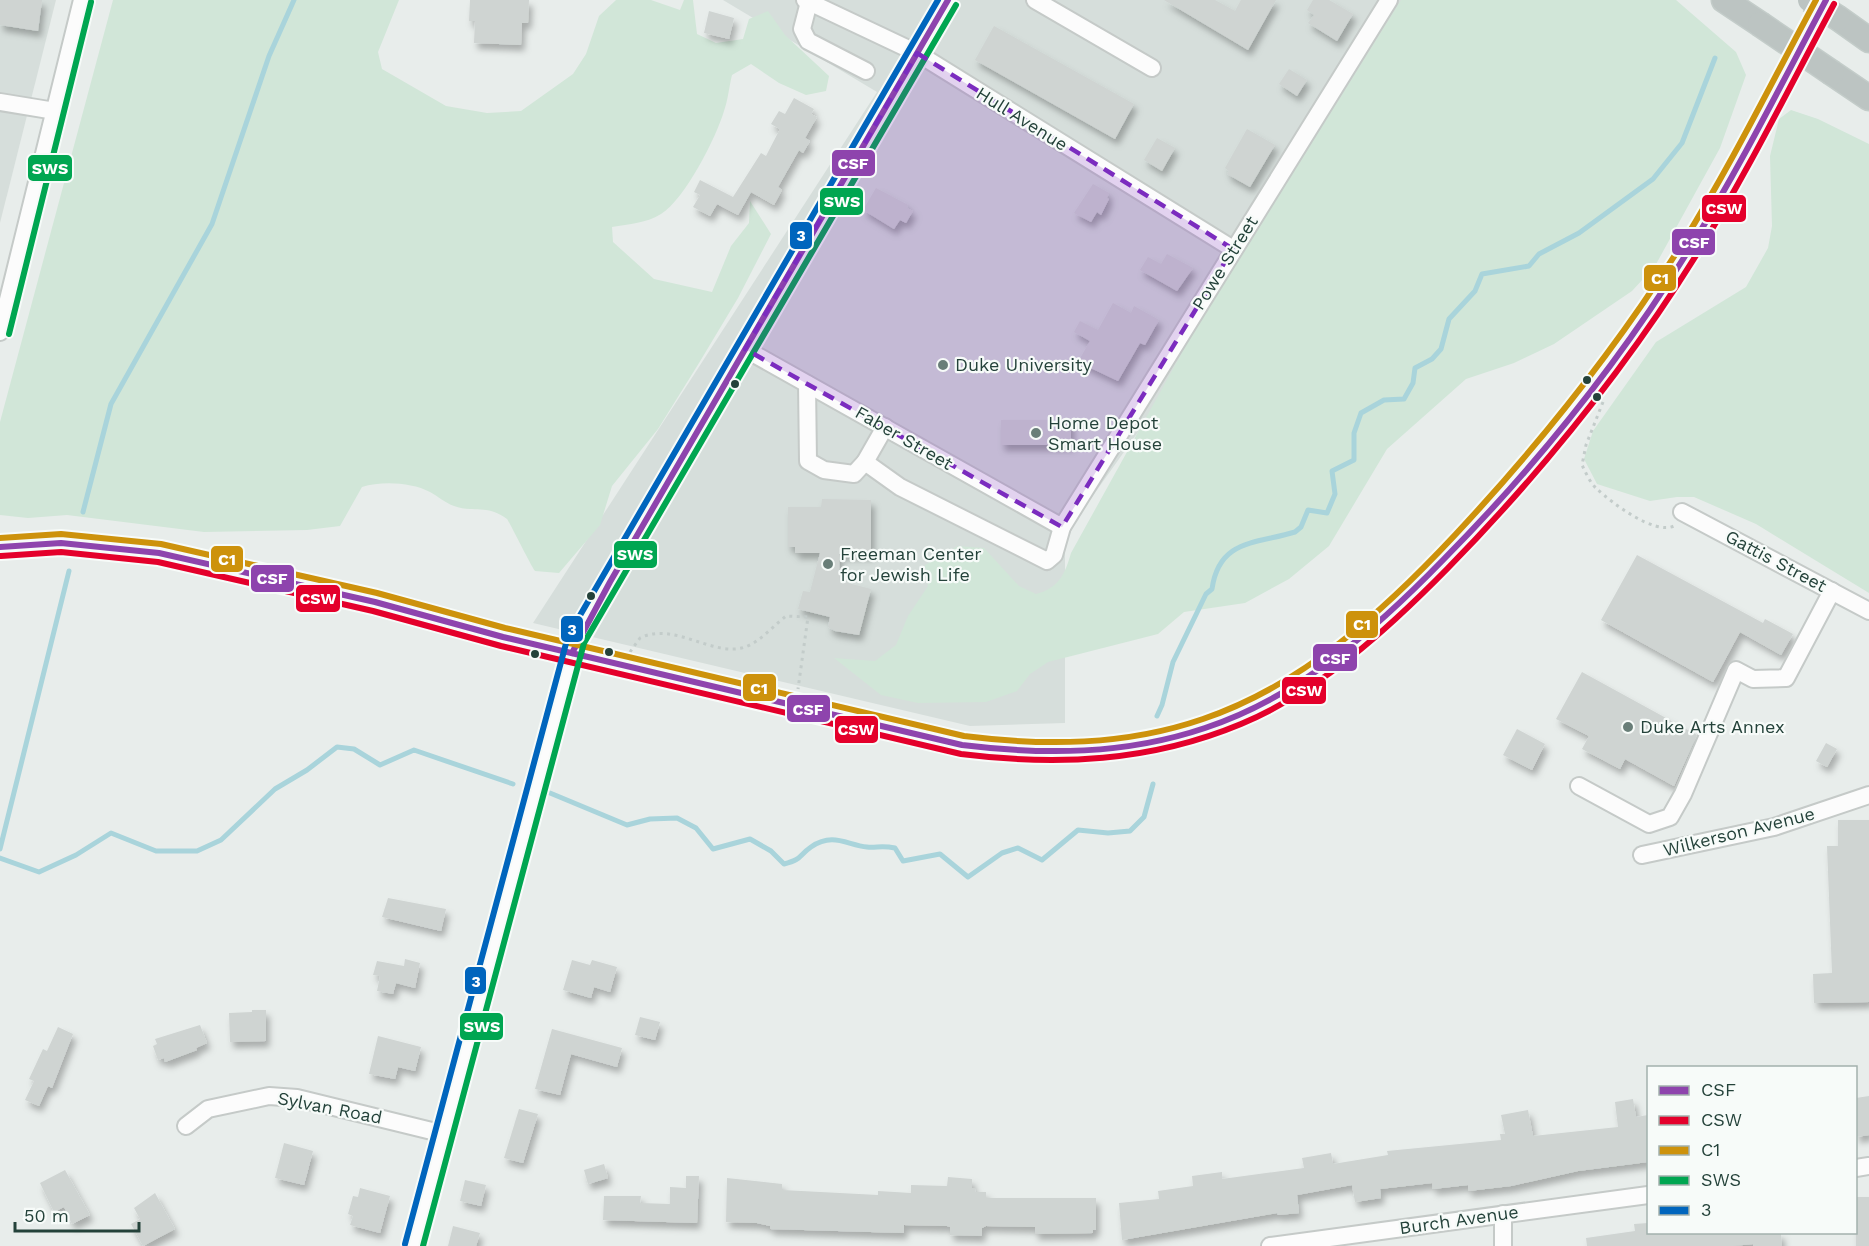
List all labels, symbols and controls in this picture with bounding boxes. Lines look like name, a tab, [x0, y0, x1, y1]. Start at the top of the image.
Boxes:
street label: Hull Avenue	[973, 82, 1072, 155]
line badge: CSF	[831, 149, 876, 177]
line badge: SWS	[27, 154, 73, 182]
text: CSF	[837, 154, 869, 173]
text: SWS	[32, 159, 68, 178]
line badge: SWS	[819, 187, 864, 216]
text: SWS	[824, 192, 860, 211]
line badge: CSW	[1701, 194, 1747, 223]
text: CSW	[1705, 199, 1743, 218]
street label: Powe Street	[1187, 212, 1262, 314]
line badge: 3	[789, 221, 813, 250]
text: 3	[796, 226, 806, 245]
line badge: CSF	[1671, 228, 1716, 256]
text: CSF	[1678, 233, 1710, 252]
line badge: C1	[1643, 264, 1677, 292]
text: C1	[1651, 269, 1669, 288]
place label: Duke University	[955, 354, 1093, 375]
marker: Duke University	[936, 358, 950, 372]
unlabelled marker	[1581, 374, 1593, 386]
unlabelled marker	[729, 378, 741, 390]
unlabelled marker	[1591, 391, 1603, 403]
street label: Faber Street	[852, 401, 957, 474]
place label: Home Depot Smart House	[1048, 412, 1162, 454]
marker: Home Depot Smart House	[1029, 426, 1043, 440]
street label: Gattis Street	[1722, 525, 1831, 596]
line badge: SWS	[613, 540, 658, 569]
place label: Freeman Center for Jewish Life	[840, 543, 982, 585]
line badge: C1	[210, 545, 244, 573]
text: SWS	[617, 545, 653, 564]
text: C1	[218, 550, 236, 569]
marker: Freeman Center for Jewish Life	[821, 557, 835, 571]
line badge: CSF	[250, 564, 295, 593]
text: CSF	[256, 569, 288, 588]
line badge: CSW	[295, 584, 341, 613]
text: CSW	[299, 589, 337, 608]
unlabelled marker	[585, 590, 597, 602]
line badge: C1	[1345, 610, 1379, 639]
line badge: 3	[560, 615, 584, 643]
text: C1	[1353, 615, 1371, 634]
text: 3	[567, 620, 577, 639]
line badge: CSF	[1312, 643, 1358, 672]
unlabelled marker	[603, 646, 615, 658]
unlabelled marker	[529, 648, 541, 660]
text: CSF	[1319, 649, 1351, 668]
line badge: C1	[742, 673, 777, 702]
line badge: CSW	[1281, 676, 1327, 705]
text: C1	[750, 679, 768, 698]
text: CSW	[1285, 681, 1323, 700]
line badge: CSF	[786, 694, 831, 723]
text: CSF	[792, 700, 824, 719]
line badge: CSW	[834, 715, 879, 744]
place label: Duke Arts Annex	[1640, 716, 1785, 737]
text: CSW	[837, 720, 875, 739]
marker: Duke Arts Annex	[1621, 720, 1635, 734]
street label: Wilkerson Avenue	[1661, 803, 1817, 860]
line badge: 3	[464, 966, 487, 995]
text: 3	[471, 972, 481, 991]
line badge: SWS	[459, 1012, 504, 1041]
text: SWS	[464, 1017, 500, 1036]
legend	[1647, 1066, 1857, 1234]
text: CSF	[1701, 1079, 1736, 1100]
street label: Sylvan Road	[276, 1087, 384, 1128]
text: CSW	[1701, 1109, 1742, 1130]
text: C1	[1701, 1139, 1720, 1160]
text: SWS	[1701, 1169, 1741, 1190]
scale bar	[15, 1195, 140, 1233]
text: 3	[1701, 1199, 1712, 1220]
street label: Burch Avenue	[1398, 1201, 1520, 1238]
text: 50 m	[24, 1205, 69, 1226]

